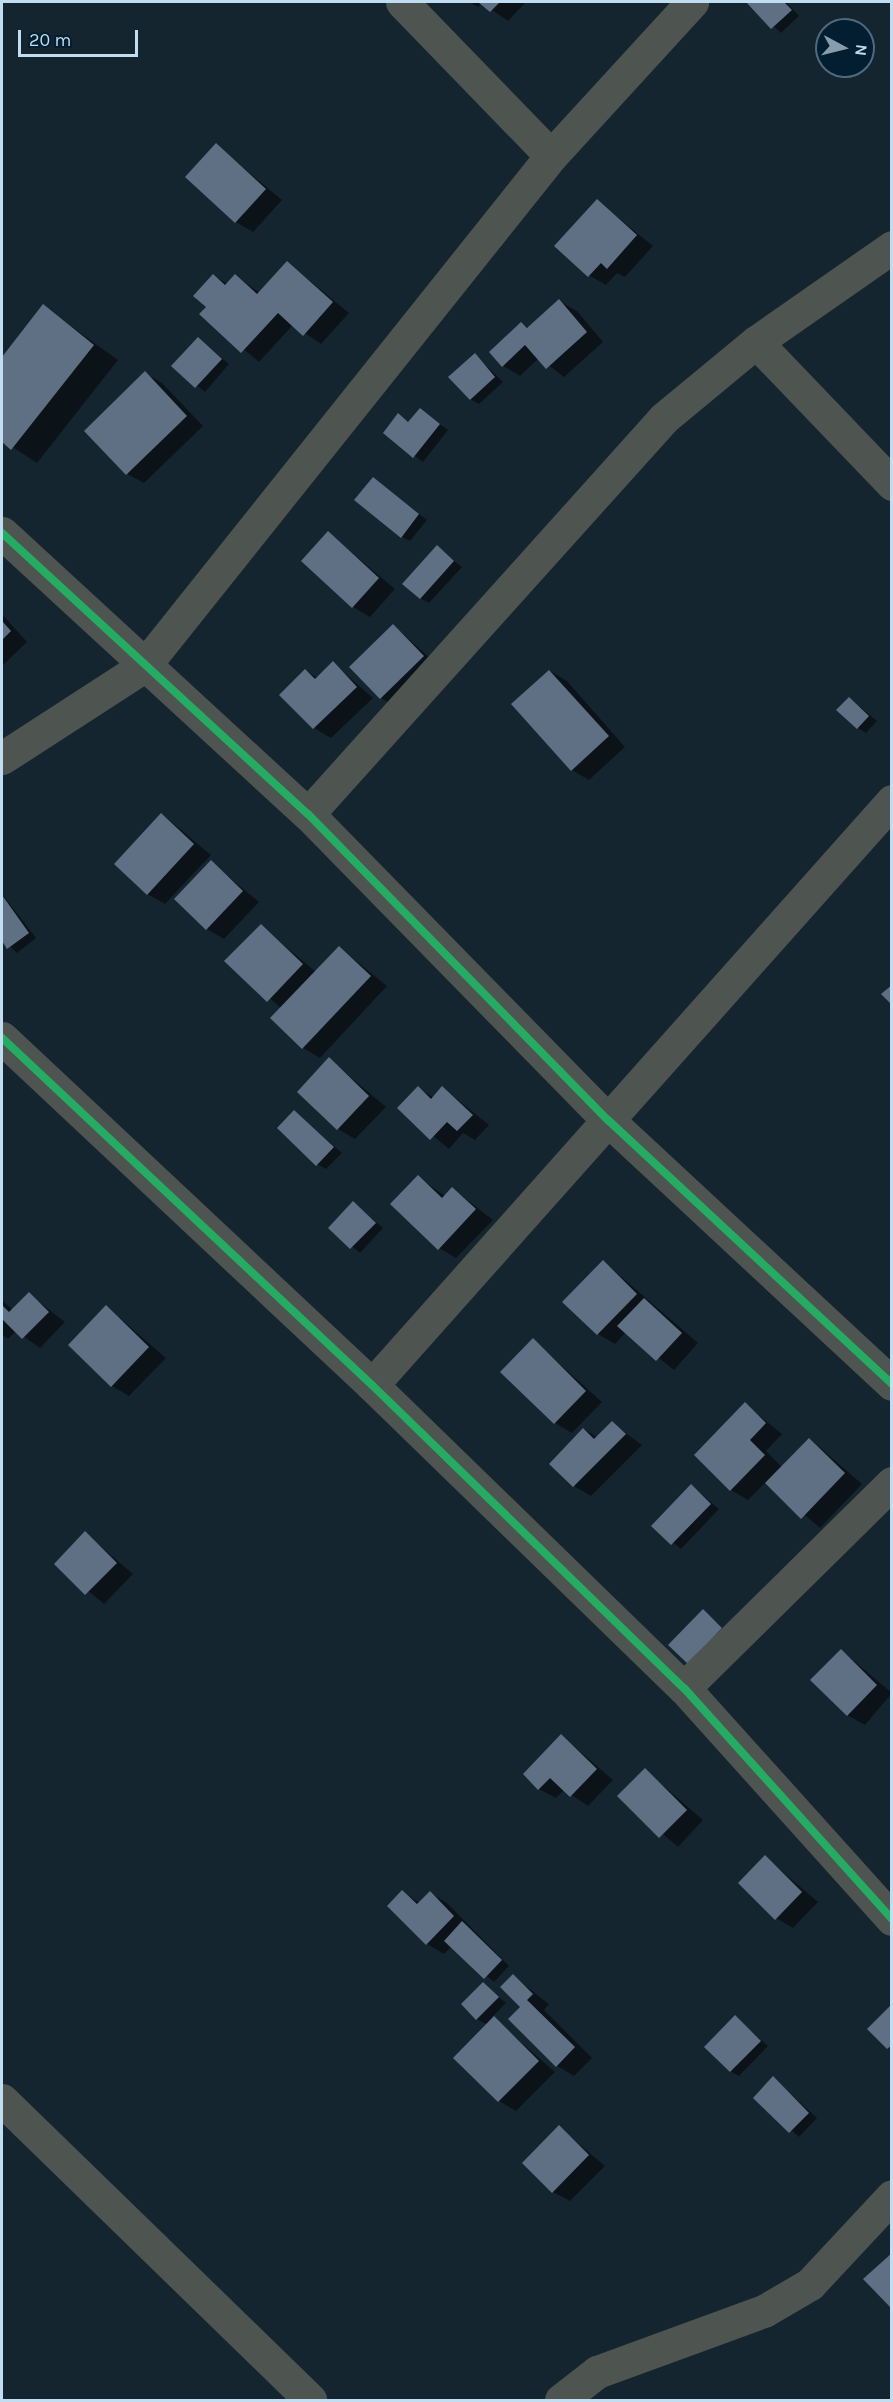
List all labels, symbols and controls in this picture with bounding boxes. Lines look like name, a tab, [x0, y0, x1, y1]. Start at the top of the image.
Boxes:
scale bar	[21, 18, 141, 56]
north arrow	[815, 18, 875, 78]
text: 20 m	[29, 29, 71, 51]
text: N	[851, 43, 872, 57]

